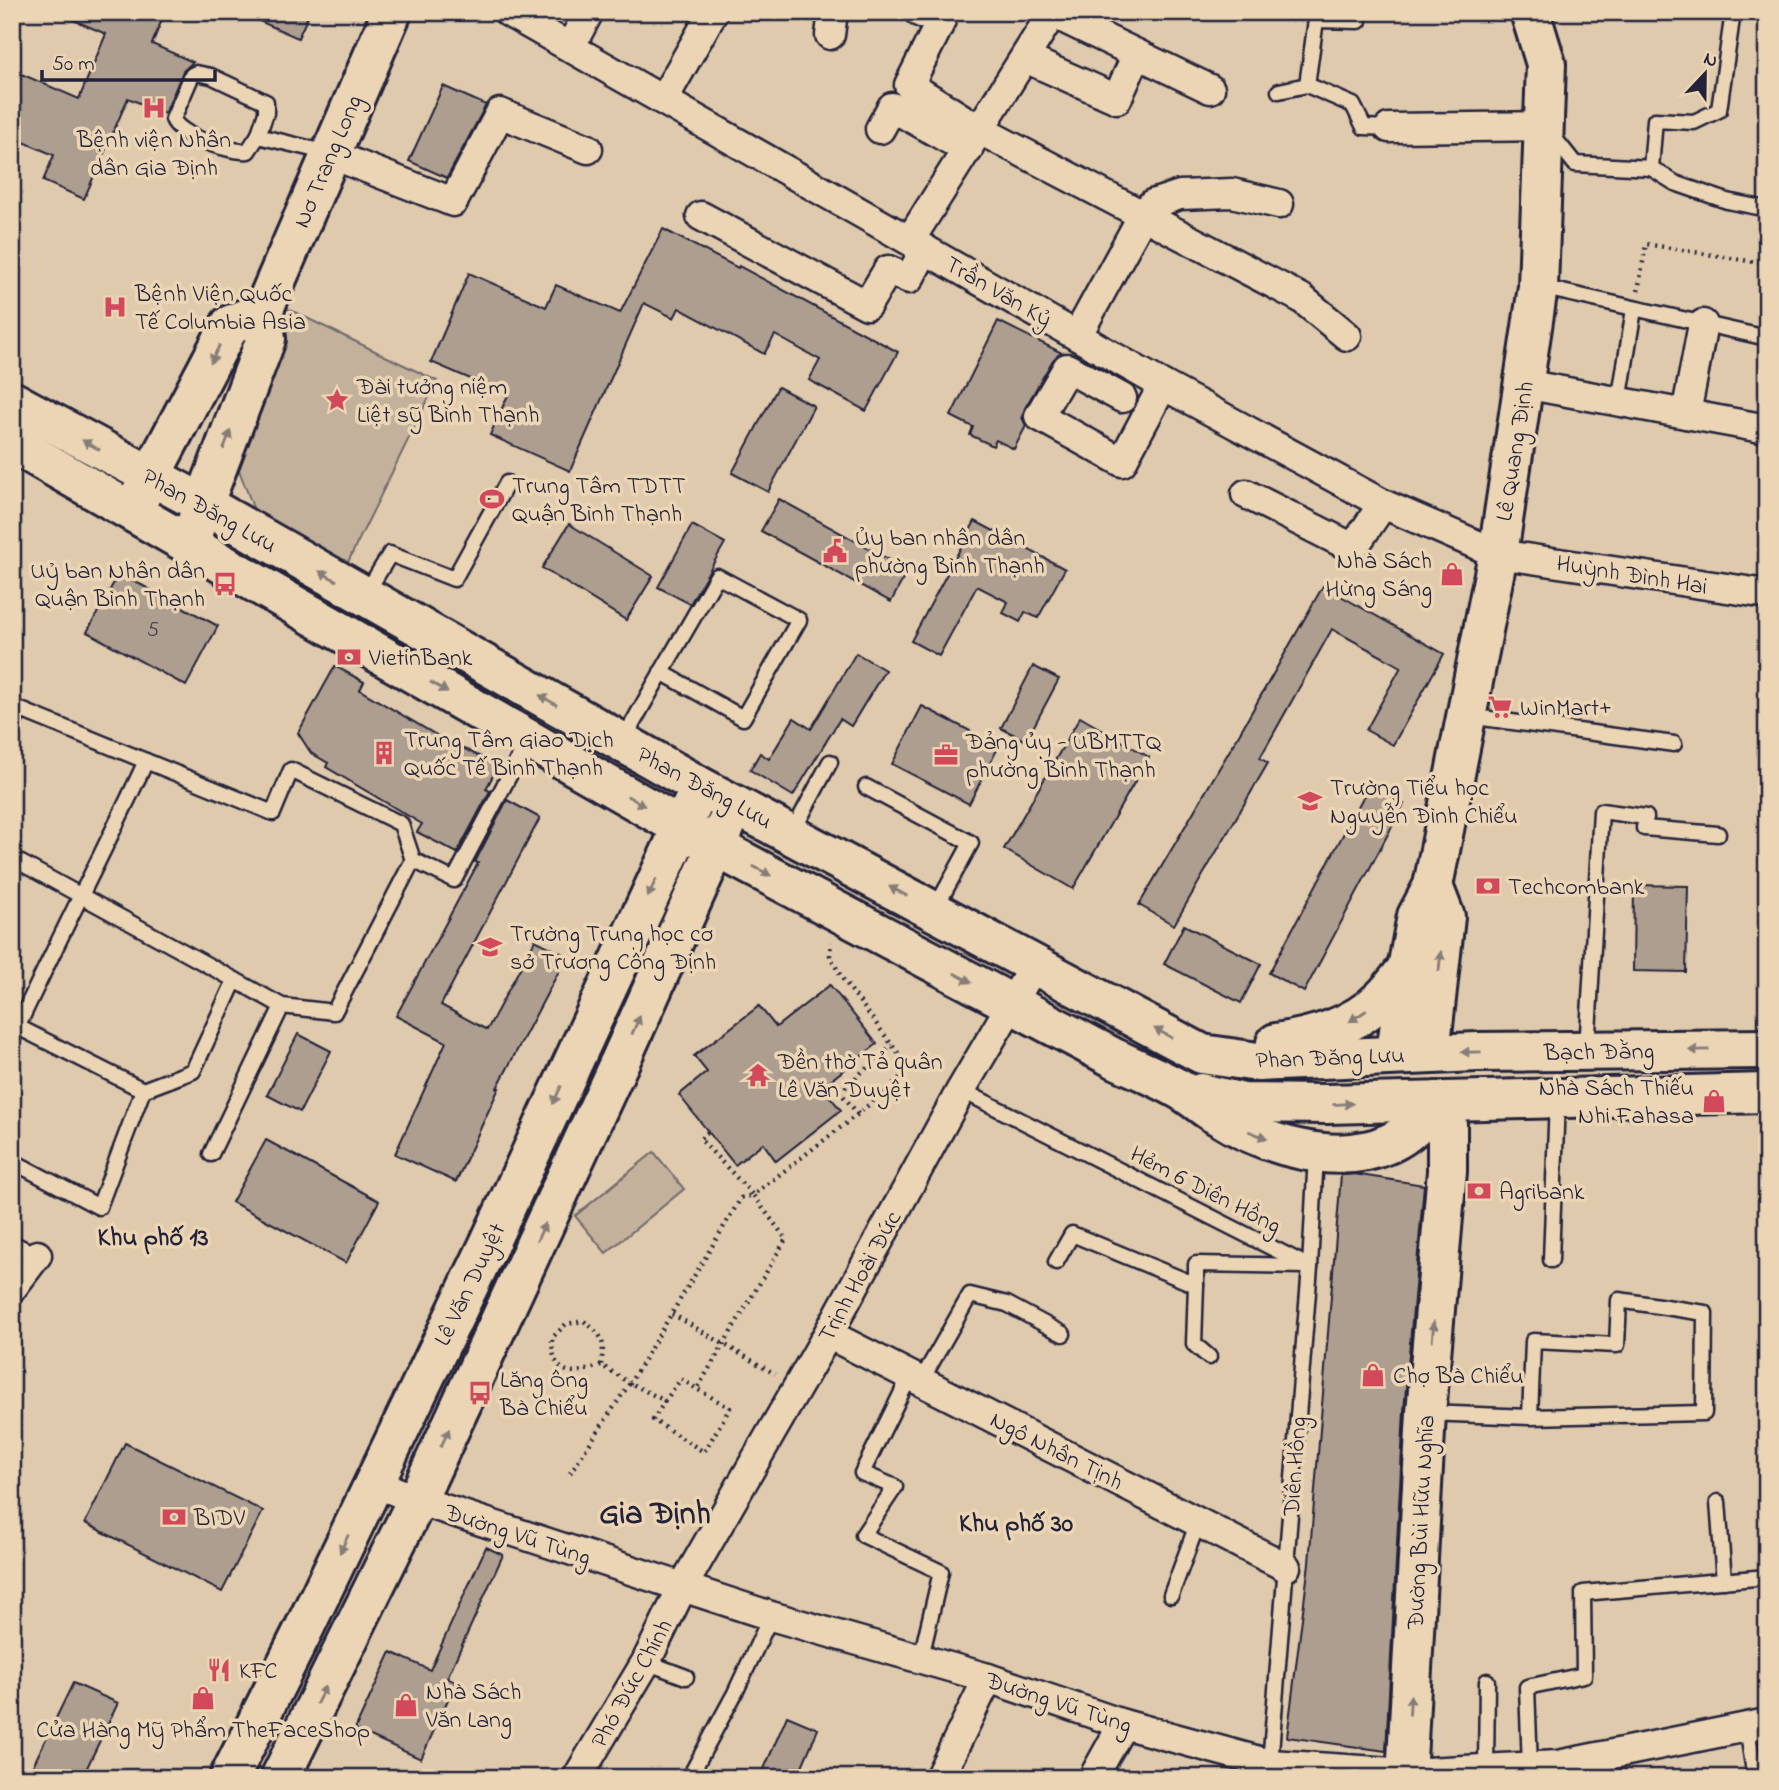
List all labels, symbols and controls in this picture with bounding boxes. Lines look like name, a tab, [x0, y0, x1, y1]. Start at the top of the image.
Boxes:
scale bar	[42, 38, 215, 82]
north arrow	[1670, 38, 1740, 108]
text: N	[1699, 46, 1722, 76]
text: 50 m	[52, 50, 95, 80]
street label: Nơ Trang Long	[286, 90, 373, 234]
hospital icon: Bệnh viện Nhân dân Gia Định	[140, 94, 168, 122]
place label: Bệnh viện Nhân dân Gia Định	[76, 124, 231, 187]
street label: Trần Văn Kỷ	[937, 248, 1058, 339]
place label: Bệnh Viện Quốc Tế Columbia Asia	[134, 278, 306, 341]
hospital icon: Bệnh Viện Quốc Tế Columbia Asia	[101, 293, 129, 321]
one-way arrow	[210, 344, 221, 364]
place label: Đài tưởng niệm Liệt sỹ Bình Thạnh	[356, 371, 539, 435]
street label: Lê Quang Định	[1488, 379, 1545, 524]
place icon: Đài tưởng niệm Liệt sỹ Bình Thạnh	[323, 386, 351, 414]
one-way arrow	[222, 430, 233, 451]
one-way arrow	[81, 439, 101, 450]
street label: Phan Đăng Lưu	[135, 461, 283, 564]
place label: Trung Tâm TDTT Quận Bình Thạnh	[512, 470, 686, 533]
sports icon: Trung Tâm TDTT Quận Bình Thạnh	[478, 485, 506, 513]
place label: Ủy ban nhân dân phường Bình Thạnh	[855, 522, 1045, 585]
public building icon: Ủy ban nhân dân phường Bình Thạnh	[821, 537, 849, 565]
place label: Nhà Sách Hừng Sáng	[1326, 545, 1432, 608]
street label: Huỳnh Đình Hai	[1553, 547, 1710, 607]
place label: Uỷ ban Nhân dân Quận Bình Thạnh	[30, 555, 205, 618]
shop icon: Nhà Sách Hừng Sáng	[1438, 560, 1466, 588]
bus stop icon: Uỷ ban Nhân dân Quận Bình Thạnh	[211, 570, 239, 598]
one-way arrow	[319, 570, 338, 582]
house number: 5	[147, 616, 159, 646]
place label: VietinBank	[368, 642, 473, 677]
bank icon: VietinBank	[335, 643, 363, 671]
one-way arrow	[429, 681, 449, 693]
place label: WinMart+	[1520, 692, 1612, 727]
supermarket icon: WinMart+	[1486, 693, 1514, 721]
one-way arrow	[538, 694, 558, 706]
place label: Trung Tâm Giao Dịch Quốc Tế Binh Thạnh	[404, 724, 614, 787]
place label: Đảng ủy - UBMTTQ phường Bình Thạnh	[965, 726, 1162, 789]
building icon: Trung Tâm Giao Dịch Quốc Tế Binh Thạnh	[370, 739, 398, 767]
street label: Phan Đăng Lưu	[630, 739, 778, 840]
office icon: Đảng ủy - UBMTTQ phường Bình Thạnh	[932, 741, 960, 769]
place label: Trường Tiểu học Nguyễn Đình Chiểu	[1330, 772, 1518, 836]
school or university icon: Trường Tiểu học Nguyễn Đình Chiểu	[1296, 787, 1324, 815]
one-way arrow	[627, 795, 646, 807]
one-way arrow	[752, 865, 772, 877]
place label: Techcombank	[1508, 871, 1645, 906]
bank icon: Techcombank	[1474, 872, 1502, 900]
one-way arrow	[646, 878, 658, 898]
one-way arrow	[887, 885, 907, 897]
place label: Trường Trung học cơ sở Trương Công Định	[510, 918, 716, 981]
school or university icon: Trường Trung học cơ sở Trương Công Định	[476, 933, 504, 961]
one-way arrow	[1435, 950, 1446, 972]
one-way arrow	[953, 972, 973, 984]
one-way arrow	[1348, 1009, 1367, 1022]
one-way arrow	[630, 1015, 642, 1035]
one-way arrow	[1153, 1027, 1173, 1039]
street label: Bạch Đằng	[1543, 1035, 1655, 1072]
street label: Phan Đăng Lưu	[1255, 1039, 1405, 1080]
one-way arrow	[1687, 1044, 1709, 1055]
place label: Đền thờ Tả quân Lê Văn Duyệt	[777, 1046, 942, 1110]
one-way arrow	[1460, 1046, 1482, 1058]
temple icon: Đền thờ Tả quân Lê Văn Duyệt	[744, 1061, 772, 1089]
place label: Nhà Sách Thiếu Nhi Fahasa	[1539, 1072, 1694, 1135]
one-way arrow	[551, 1085, 563, 1105]
shop icon: Nhà Sách Thiếu Nhi Fahasa	[1700, 1087, 1728, 1115]
one-way arrow	[1332, 1098, 1354, 1109]
one-way arrow	[1248, 1130, 1269, 1141]
street label: Hẻm 6 Diên Hồng	[1123, 1138, 1287, 1244]
place label: Agribank	[1499, 1176, 1585, 1211]
bank icon: Agribank	[1465, 1177, 1493, 1205]
street label: Trịnh Hoài Đức	[811, 1205, 912, 1349]
street label: Lê Văn Duyệt	[426, 1218, 517, 1353]
district label: Khu phố 13	[98, 1220, 209, 1258]
one-way arrow	[536, 1222, 547, 1242]
one-way arrow	[1428, 1320, 1439, 1342]
place label: Chợ Bà Chiểu	[1393, 1360, 1524, 1395]
shop icon: Chợ Bà Chiểu	[1359, 1361, 1387, 1389]
place label: Lăng Ông Bà Chiểu	[499, 1364, 588, 1427]
bus stop icon: Lăng Ông Bà Chiểu	[466, 1379, 494, 1407]
street label: Ngô Nhân Tịnh	[983, 1404, 1128, 1501]
street label: Đường Bùi Hữu Nghĩa	[1399, 1414, 1446, 1631]
street label: Diên Hồng	[1275, 1415, 1317, 1518]
one-way arrow	[440, 1428, 451, 1448]
district label: Gia Định	[599, 1492, 711, 1539]
street label: Đường Vũ Tùng	[439, 1496, 595, 1576]
place label: BIDV	[193, 1502, 245, 1537]
bank icon: BIDV	[160, 1503, 188, 1531]
district label: Khu phố 30	[959, 1506, 1073, 1544]
one-way arrow	[338, 1534, 350, 1554]
street label: Phó Đức Chính	[583, 1613, 683, 1755]
place label: KFC	[239, 1655, 277, 1690]
restaurant icon: KFC	[205, 1656, 233, 1684]
street label: Đường Vũ Tùng	[980, 1664, 1136, 1744]
place label: Nhà Sách Văn Lang	[425, 1676, 521, 1739]
shop icon: Cửa Hàng Mỹ Phẩm TheFaceShop	[189, 1684, 217, 1712]
one-way arrow	[315, 1685, 327, 1705]
shop icon: Nhà Sách Văn Lang	[392, 1691, 420, 1719]
one-way arrow	[1405, 1694, 1416, 1716]
place label: Cửa Hàng Mỹ Phẩm TheFaceShop	[36, 1714, 370, 1750]

